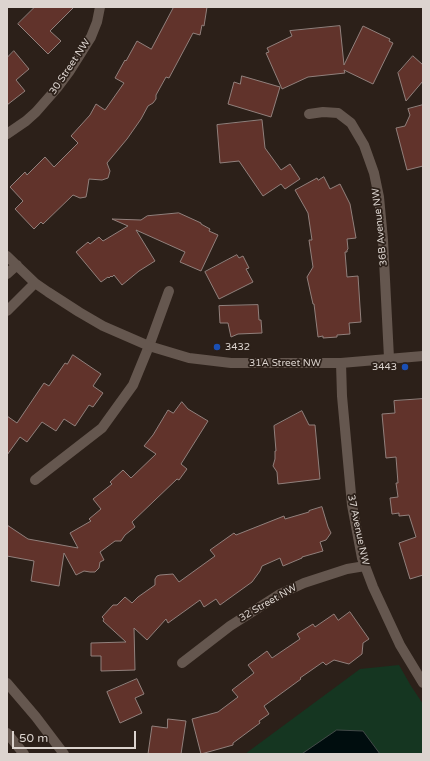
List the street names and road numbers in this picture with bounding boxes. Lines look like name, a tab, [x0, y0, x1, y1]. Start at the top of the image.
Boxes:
street label: 30 Street NW	[47, 37, 93, 97]
street label: 36B Avenue NW	[370, 187, 390, 267]
street label: 31A Street NW	[249, 357, 321, 369]
street label: 37 Avenue NW	[345, 494, 371, 566]
street label: 32 Street NW	[237, 582, 299, 624]

